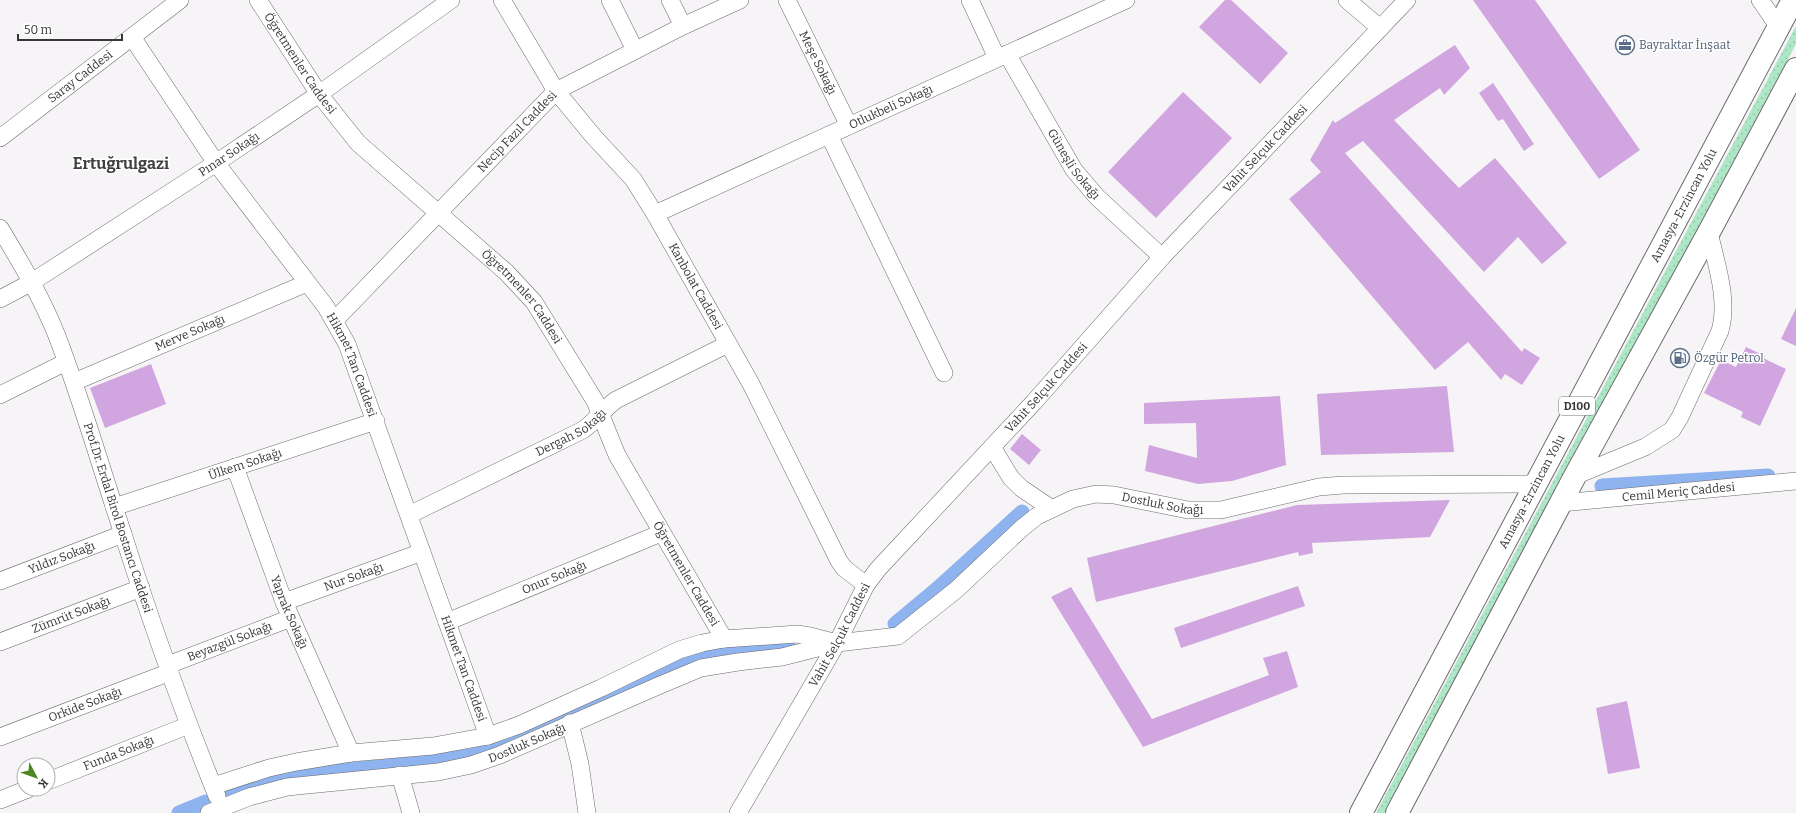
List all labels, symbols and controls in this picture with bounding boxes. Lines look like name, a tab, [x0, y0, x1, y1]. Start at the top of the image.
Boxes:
street label: Öğretmenler Caddesi	[261, 10, 339, 117]
scale bar	[18, 16, 122, 42]
text: 50 m	[24, 23, 53, 37]
street label: Meşe Sokağı	[796, 29, 840, 97]
office icon: Bayraktar İnşaat	[1614, 34, 1636, 56]
place label: Bayraktar İnşaat	[1639, 37, 1731, 52]
street label: Saray Caddesi	[45, 47, 116, 106]
street label: Otlukbeli Sokağı	[847, 82, 935, 132]
street label: Necip Fazıl Caddesi	[475, 88, 560, 175]
street label: Vahit Selçuk Caddesi	[1220, 102, 1310, 195]
street label: Güneşli Sokağı	[1045, 126, 1103, 203]
street label: Pınar Sokağı	[196, 129, 262, 179]
street label: Amasya-Erzincan Yolu	[1648, 146, 1720, 265]
district label: Ertuğrulgazi	[73, 154, 169, 173]
street label: Kanbolat Caddesi	[666, 241, 726, 332]
street label: Öğretmenler Caddesi	[478, 246, 565, 346]
street label: Hikmet Tan Caddesi	[324, 310, 380, 419]
street label: Merve Sokağı	[153, 312, 227, 354]
street label: Vahit Selçuk Caddesi	[1002, 340, 1090, 435]
fuel station icon: Özgür Petrol	[1669, 347, 1691, 369]
place label: Özgür Petrol	[1694, 350, 1764, 365]
road number: D100	[1559, 397, 1595, 415]
street label: Dergah Sokağı	[533, 405, 609, 459]
street label: Prof.Dr. Erdal Birol Bostancı Caddesi	[81, 421, 156, 615]
street label: Amasya-Erzincan Yolu	[1496, 432, 1568, 551]
street label: Ülkem Sokağı	[206, 445, 284, 483]
street label: Cemil Meriç Caddesi	[1621, 480, 1736, 504]
street label: Dostluk Sokağı	[1120, 490, 1204, 517]
street label: Öğretmenler Caddesi	[650, 518, 722, 629]
street label: Yıldız Sokağı	[26, 538, 97, 576]
street label: Onur Sokağı	[520, 558, 589, 597]
street label: Nur Sokağı	[322, 560, 385, 594]
street label: Yaprak Sokağı	[268, 574, 311, 651]
street label: Vahit Selçuk Caddesi	[806, 580, 873, 689]
street label: Zümrüt Sokağı	[30, 593, 112, 636]
street label: Hikmet Tan Caddesi	[438, 614, 489, 724]
street label: Beyazgül Sokağı	[185, 619, 274, 664]
street label: Orkide Sokağı	[46, 684, 124, 725]
street label: Dostluk Sokağı	[486, 720, 568, 765]
street label: Funda Sokağı	[81, 732, 156, 773]
north arrow	[16, 757, 56, 797]
text: K	[36, 776, 51, 791]

